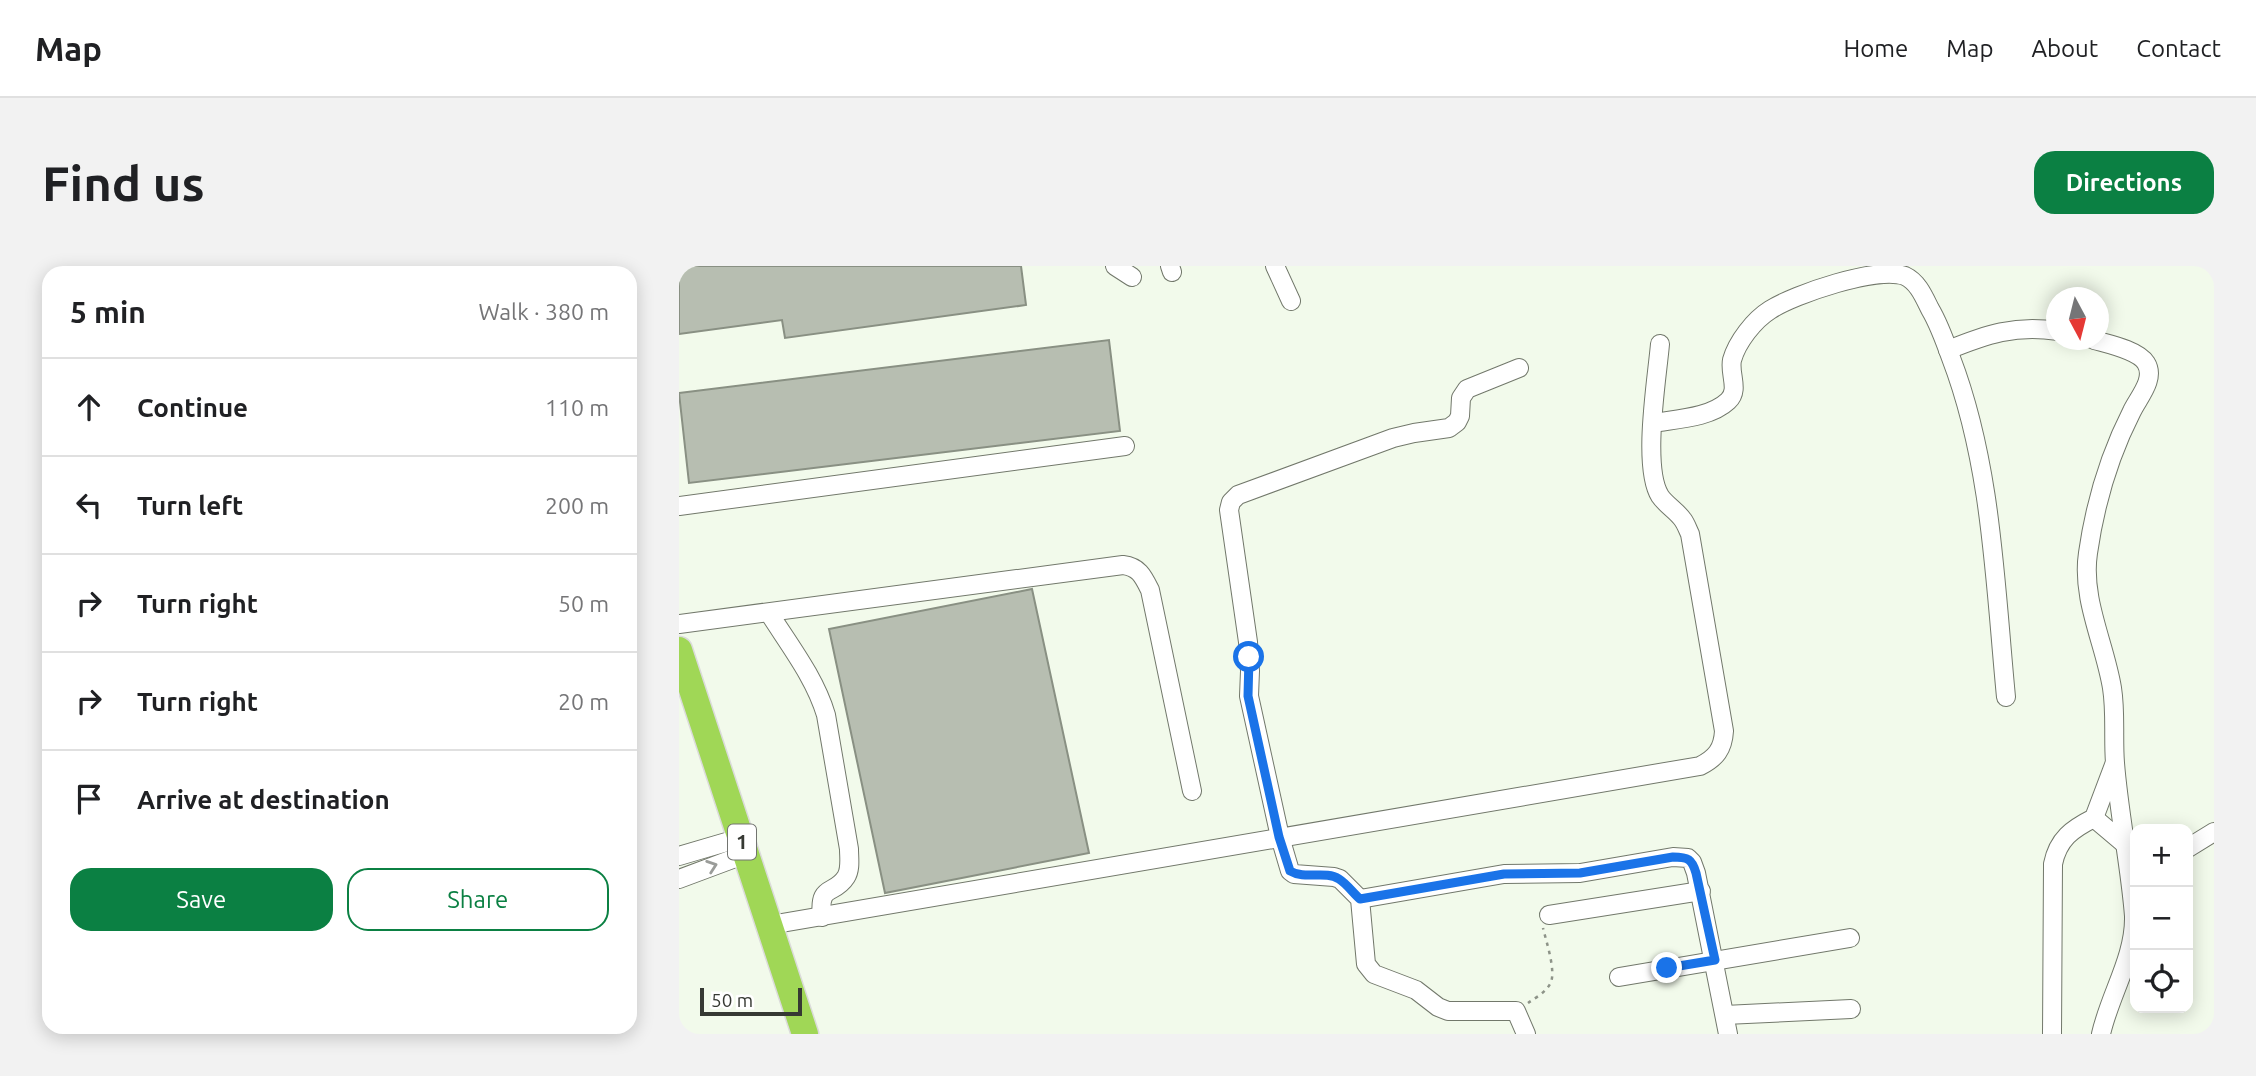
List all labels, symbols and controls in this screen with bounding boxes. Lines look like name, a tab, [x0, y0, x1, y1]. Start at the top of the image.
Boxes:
text: Map	[35, 30, 102, 67]
text: Home	[1843, 35, 1908, 62]
text: Map	[1946, 35, 1993, 62]
text: About	[2031, 35, 2098, 62]
text: Contact	[2136, 35, 2221, 62]
button: Directions	[2034, 151, 2214, 214]
text: Find us	[42, 155, 205, 210]
north arrow	[2046, 287, 2109, 350]
text: 5 min	[70, 295, 146, 329]
text: Walk · 380 m	[478, 299, 609, 324]
icon: ahead	[70, 388, 108, 426]
text: Continue	[137, 393, 248, 422]
text: 110 m	[545, 395, 609, 420]
icon: left	[70, 486, 108, 524]
text: Turn left	[137, 491, 243, 520]
text: 200 m	[545, 493, 609, 518]
icon: right	[70, 584, 108, 622]
text: Turn right	[137, 589, 258, 618]
text: 50 m	[558, 591, 609, 616]
route start	[1233, 641, 1264, 672]
icon: right	[70, 682, 108, 720]
text: Turn right	[137, 687, 258, 716]
text: 20 m	[558, 689, 609, 714]
icon: arrive	[70, 780, 108, 818]
text: Arrive at destination	[137, 785, 390, 814]
road number: 1	[728, 824, 756, 860]
map controls	[2130, 824, 2193, 1013]
button: +	[2130, 824, 2193, 887]
one-way arrow	[706, 860, 718, 874]
button: Save	[70, 868, 333, 931]
button: Share	[347, 868, 609, 931]
button: −	[2130, 887, 2193, 950]
button: locate	[2130, 950, 2193, 1013]
route end	[1651, 952, 1682, 983]
scale bar	[700, 985, 801, 1017]
text: 50 m	[711, 989, 753, 1011]

